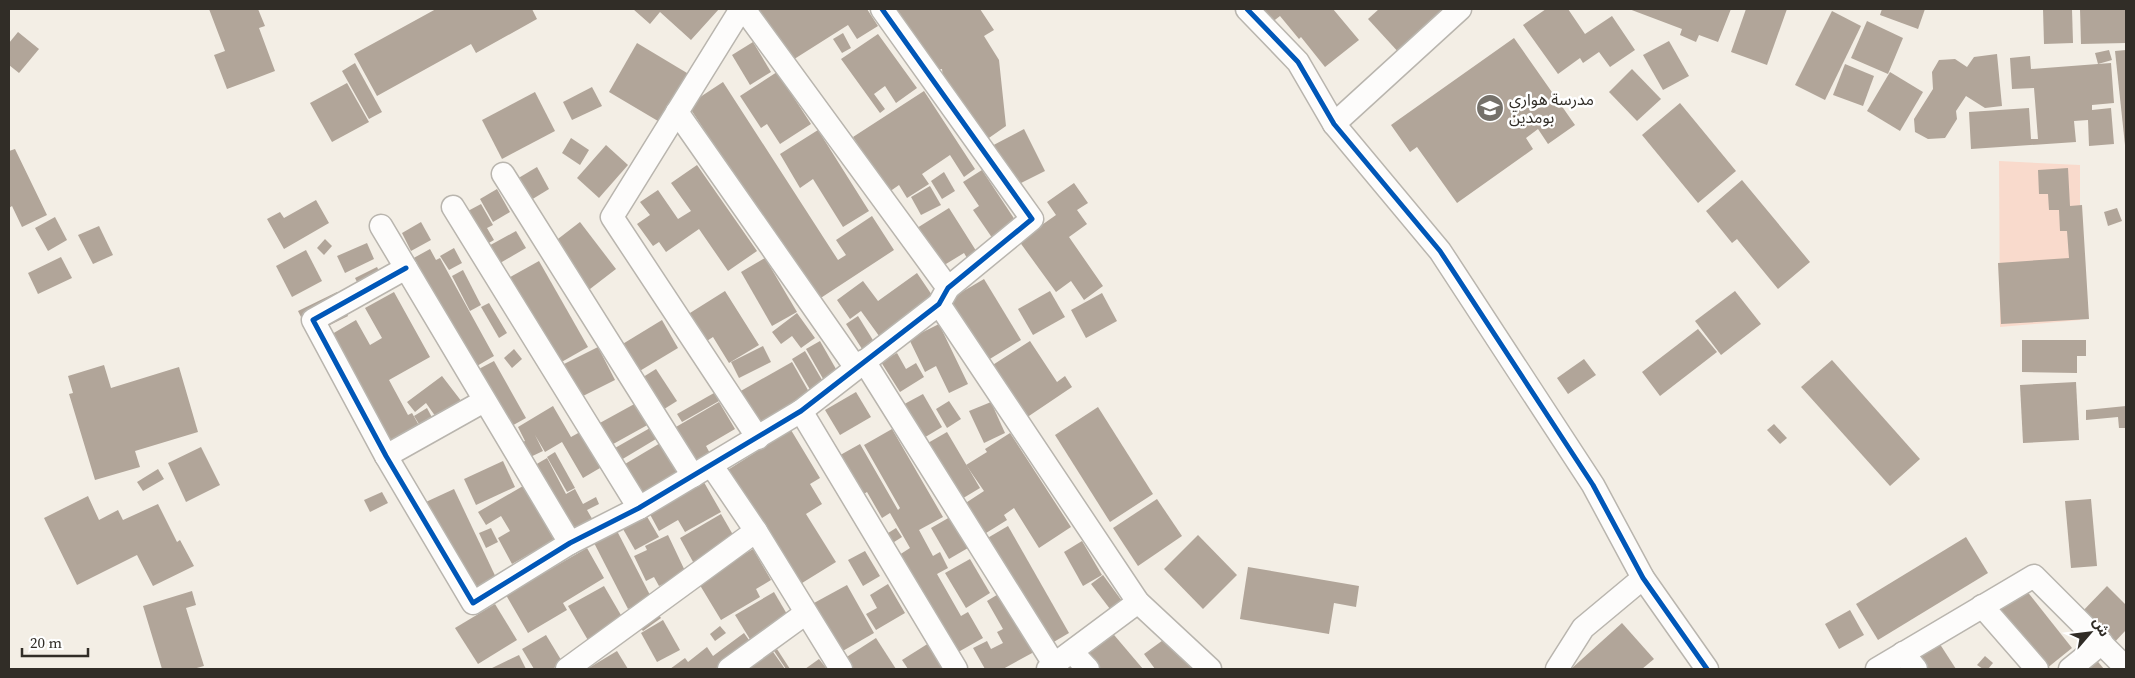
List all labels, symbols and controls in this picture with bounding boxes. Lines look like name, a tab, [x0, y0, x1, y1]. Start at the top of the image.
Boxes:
place label: مدرسة هواري بومدين	[1509, 88, 1594, 128]
school or university icon: مدرسة هواري بومدين	[1475, 93, 1505, 123]
north arrow	[2065, 608, 2115, 658]
text: ش	[2088, 614, 2115, 640]
scale bar	[22, 626, 89, 658]
text: 20 m	[30, 632, 62, 653]

